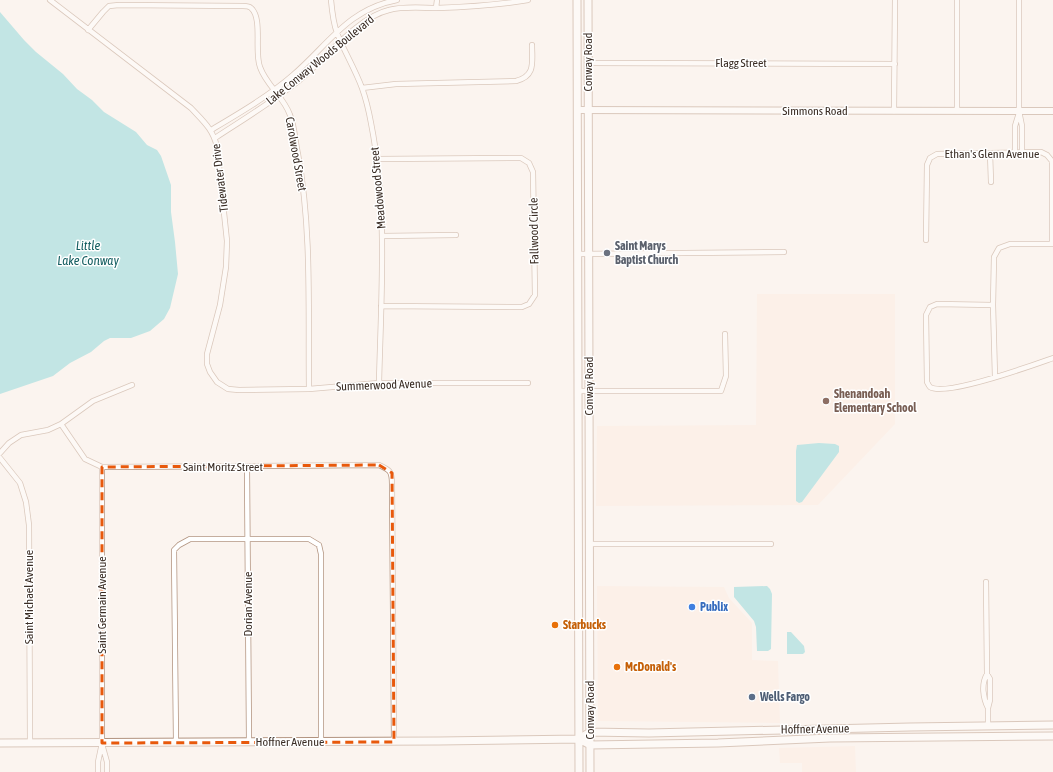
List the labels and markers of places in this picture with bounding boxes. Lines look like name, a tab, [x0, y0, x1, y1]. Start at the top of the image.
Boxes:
place label: Saint Marys Baptist Church	[615, 239, 679, 267]
marker: Saint Marys Baptist Church	[602, 248, 612, 258]
place label: Shenandoah Elementary School	[834, 387, 917, 415]
marker: Shenandoah Elementary School	[821, 396, 831, 406]
place label: Publix	[700, 600, 728, 614]
marker: Publix	[687, 602, 697, 612]
place label: Starbucks	[563, 618, 607, 632]
marker: Starbucks	[550, 620, 560, 630]
place label: McDonald's	[625, 660, 677, 674]
marker: McDonald's	[612, 662, 622, 672]
place label: Wells Fargo	[759, 690, 810, 704]
marker: Wells Fargo	[747, 692, 757, 702]

